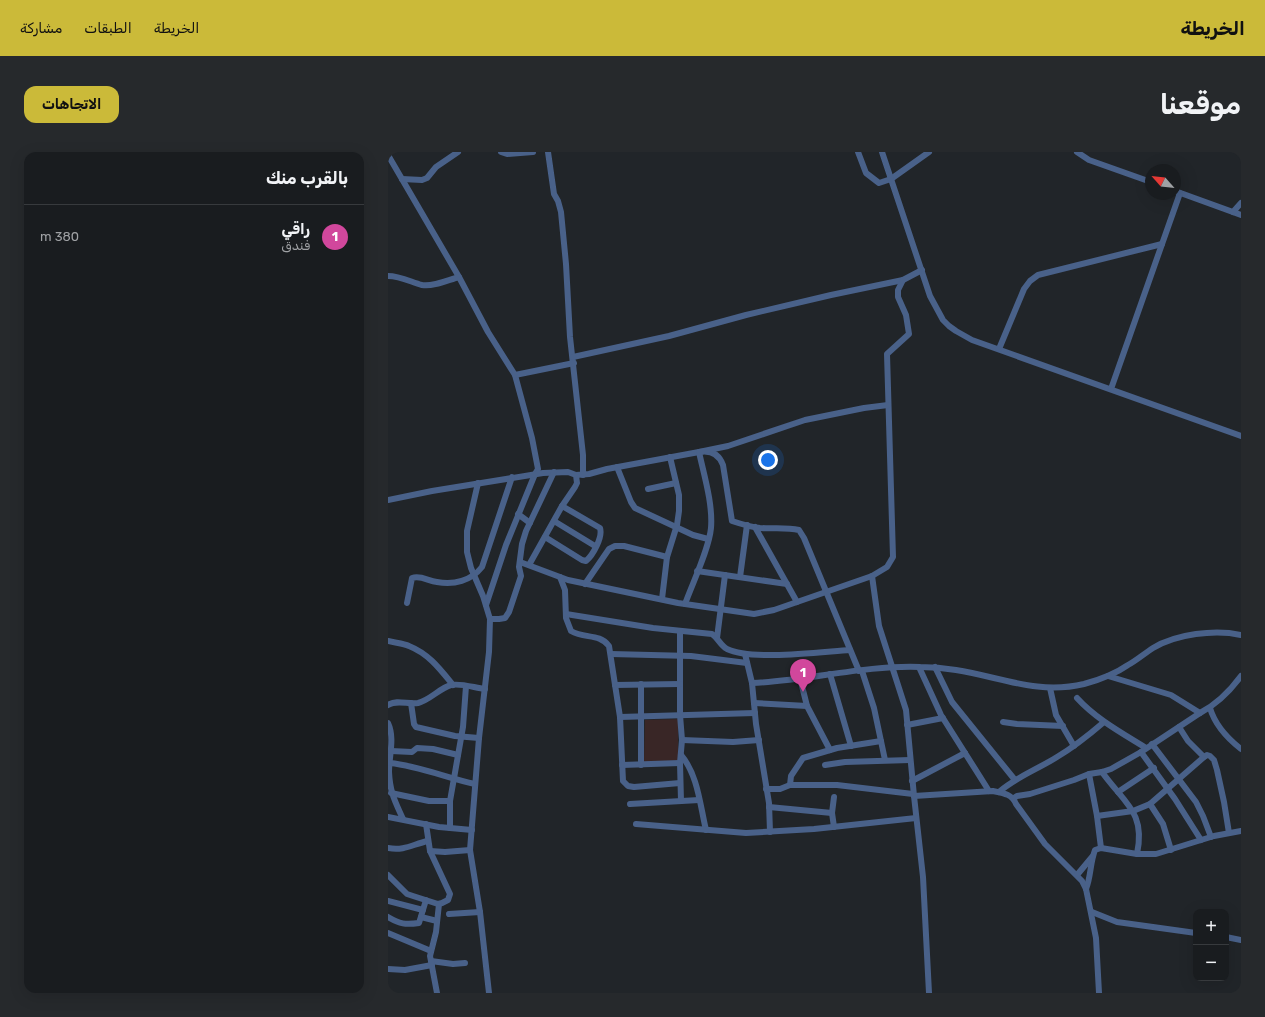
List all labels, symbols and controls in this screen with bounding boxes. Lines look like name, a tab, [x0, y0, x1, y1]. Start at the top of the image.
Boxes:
text: الخريطة	[1180, 17, 1245, 40]
text: مشاركة	[20, 20, 62, 37]
text: الطبقات	[84, 20, 132, 37]
text: الخريطة	[154, 20, 199, 37]
button: الاتجاهات	[24, 86, 119, 123]
text: موقعنا	[1160, 88, 1241, 121]
north arrow	[1145, 164, 1181, 200]
text: بالقرب منك	[266, 168, 348, 188]
text: راقي	[282, 220, 310, 238]
text: 380 m	[40, 229, 79, 244]
text: 1	[332, 229, 338, 244]
text: فندق	[281, 238, 310, 253]
your location	[758, 450, 778, 470]
pin: 1	[790, 659, 816, 692]
map controls	[1193, 909, 1229, 981]
button: +	[1193, 909, 1229, 945]
button: −	[1193, 945, 1229, 981]

